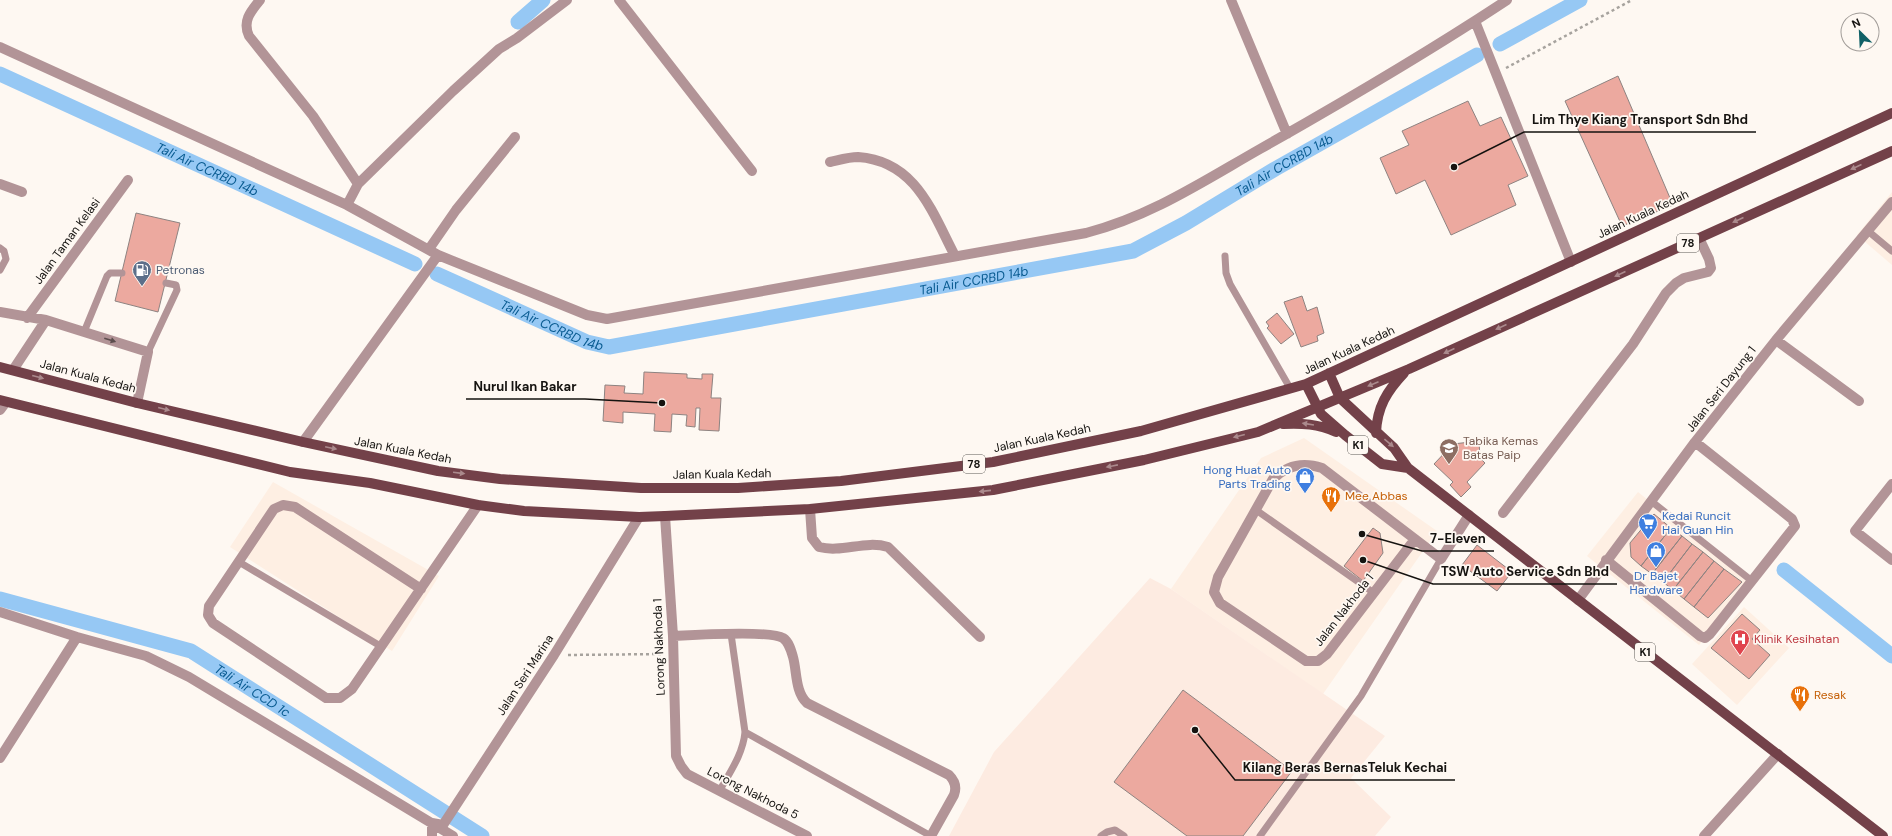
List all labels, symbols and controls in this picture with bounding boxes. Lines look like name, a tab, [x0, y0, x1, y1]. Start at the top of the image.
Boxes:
north arrow	[1840, 12, 1880, 52]
text: N	[1849, 15, 1862, 31]
callout: Lim Thye Kiang Transport Sdn Bhd	[1524, 107, 1756, 132]
text: Lim Thye Kiang Transport Sdn Bhd	[1532, 111, 1748, 128]
water label: Tali Air CCRBD 14b	[1232, 130, 1336, 200]
water label: Tali Air CCRBD 14b	[153, 139, 261, 200]
one-way arrow	[1851, 164, 1862, 170]
street label: Jalan Kuala Kedah	[1595, 186, 1691, 242]
street label: Jalan Taman Kelasi	[30, 195, 104, 287]
one-way arrow	[1732, 217, 1744, 223]
road number: 78	[1677, 234, 1699, 252]
fuel station icon: Petronas	[131, 259, 153, 287]
place label: Petronas	[156, 262, 205, 278]
water label: Tali Air CCRBD 14b	[918, 262, 1030, 299]
one-way arrow	[1614, 271, 1625, 277]
water label: Tali Air CCRBD 14b	[498, 296, 605, 354]
street label: Jalan Kuala Kedah	[1301, 322, 1397, 378]
one-way arrow	[1495, 324, 1507, 330]
one-way arrow	[104, 337, 116, 343]
street label: Jalan Seri Dayung 1	[1682, 343, 1760, 435]
one-way arrow	[1443, 348, 1454, 354]
street label: Jalan Kuala Kedah	[38, 355, 138, 397]
one-way arrow	[31, 374, 44, 380]
callout: Nurul Ikan Bakar	[466, 374, 585, 399]
text: Nurul Ikan Bakar	[474, 378, 577, 395]
one-way arrow	[1367, 381, 1378, 387]
one-way arrow	[158, 406, 170, 412]
street label: Jalan Kuala Kedah	[992, 420, 1092, 456]
one-way arrow	[1302, 421, 1314, 427]
street label: Jalan Kuala Kedah	[353, 433, 453, 467]
place label: Tabika Kemas Batas Paip	[1463, 433, 1538, 463]
one-way arrow	[1233, 434, 1245, 440]
road number: K1	[1348, 436, 1368, 454]
school or university icon: Tabika Kemas Batas Paip	[1438, 437, 1460, 465]
one-way arrow	[1383, 439, 1394, 448]
one-way arrow	[325, 446, 337, 452]
road number: 78	[963, 455, 985, 473]
place label: Hong Huat Auto Parts Trading	[1203, 462, 1291, 492]
one-way arrow	[1106, 463, 1118, 469]
street label: Jalan Kuala Kedah	[672, 465, 772, 483]
shop icon: Hong Huat Auto Parts Trading	[1294, 466, 1316, 494]
one-way arrow	[452, 470, 465, 477]
restaurant icon: Mee Abbas	[1320, 485, 1342, 513]
one-way arrow	[979, 488, 991, 494]
place label: Mee Abbas	[1345, 488, 1407, 504]
place label: Kedai Runcit Hai Guan Hin	[1662, 508, 1733, 538]
supermarket icon: Kedai Runcit Hai Guan Hin	[1637, 512, 1659, 540]
callout: 7-Eleven	[1422, 526, 1494, 551]
text: 7-Eleven	[1430, 530, 1486, 547]
shop icon: Dr Bajet Hardware	[1645, 540, 1667, 568]
callout: TSW Auto Service Sdn Bhd	[1433, 559, 1617, 584]
text: TSW Auto Service Sdn Bhd	[1441, 563, 1609, 580]
place label: Dr Bajet Hardware	[1630, 568, 1683, 598]
street label: Jalan Nakhoda 1	[1311, 571, 1377, 649]
street label: Lorong Nakhoda 1	[649, 598, 669, 696]
hospital icon: Klinik Kesihatan	[1729, 628, 1751, 656]
street label: Jalan Seri Marina	[493, 631, 557, 719]
place label: Klinik Kesihatan	[1754, 631, 1839, 647]
road number: K1	[1635, 643, 1655, 661]
water label: Tali Air CCD 1c	[211, 660, 294, 721]
restaurant icon: Resak	[1789, 684, 1811, 712]
place label: Resak	[1814, 687, 1846, 703]
callout: Kilang Beras BernasTeluk Kechai	[1235, 755, 1455, 780]
text: Kilang Beras BernasTeluk Kechai	[1243, 759, 1447, 776]
street label: Lorong Nakhoda 5	[704, 763, 802, 823]

